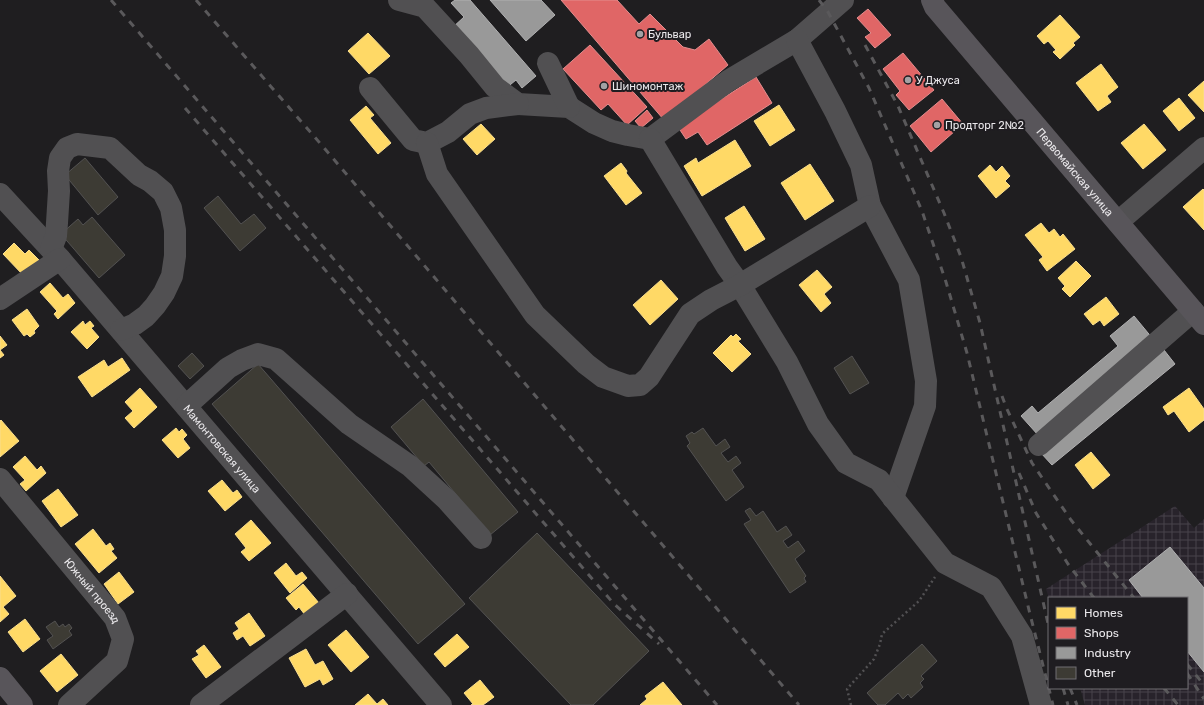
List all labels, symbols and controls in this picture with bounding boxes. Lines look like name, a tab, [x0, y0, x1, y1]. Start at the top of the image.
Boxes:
place label: Бульвар	[648, 28, 691, 41]
marker: Бульвар	[635, 29, 645, 39]
place label: У Джуса	[916, 74, 960, 87]
marker: У Джуса	[903, 75, 913, 85]
place label: Шиномонтаж	[612, 80, 683, 93]
marker: Шиномонтаж	[599, 81, 609, 91]
place label: Продторг 2№2	[945, 119, 1024, 132]
marker: Продторг 2№2	[932, 120, 942, 130]
street label: Первомайская улица	[1033, 125, 1116, 219]
street label: Мамонтовская улица	[180, 402, 263, 496]
street label: Южный проезд	[61, 556, 123, 626]
legend	[1048, 597, 1188, 689]
text: Homes	[1084, 606, 1123, 620]
text: Shops	[1084, 626, 1119, 640]
text: Industry	[1084, 646, 1131, 660]
text: Other	[1084, 666, 1116, 680]

